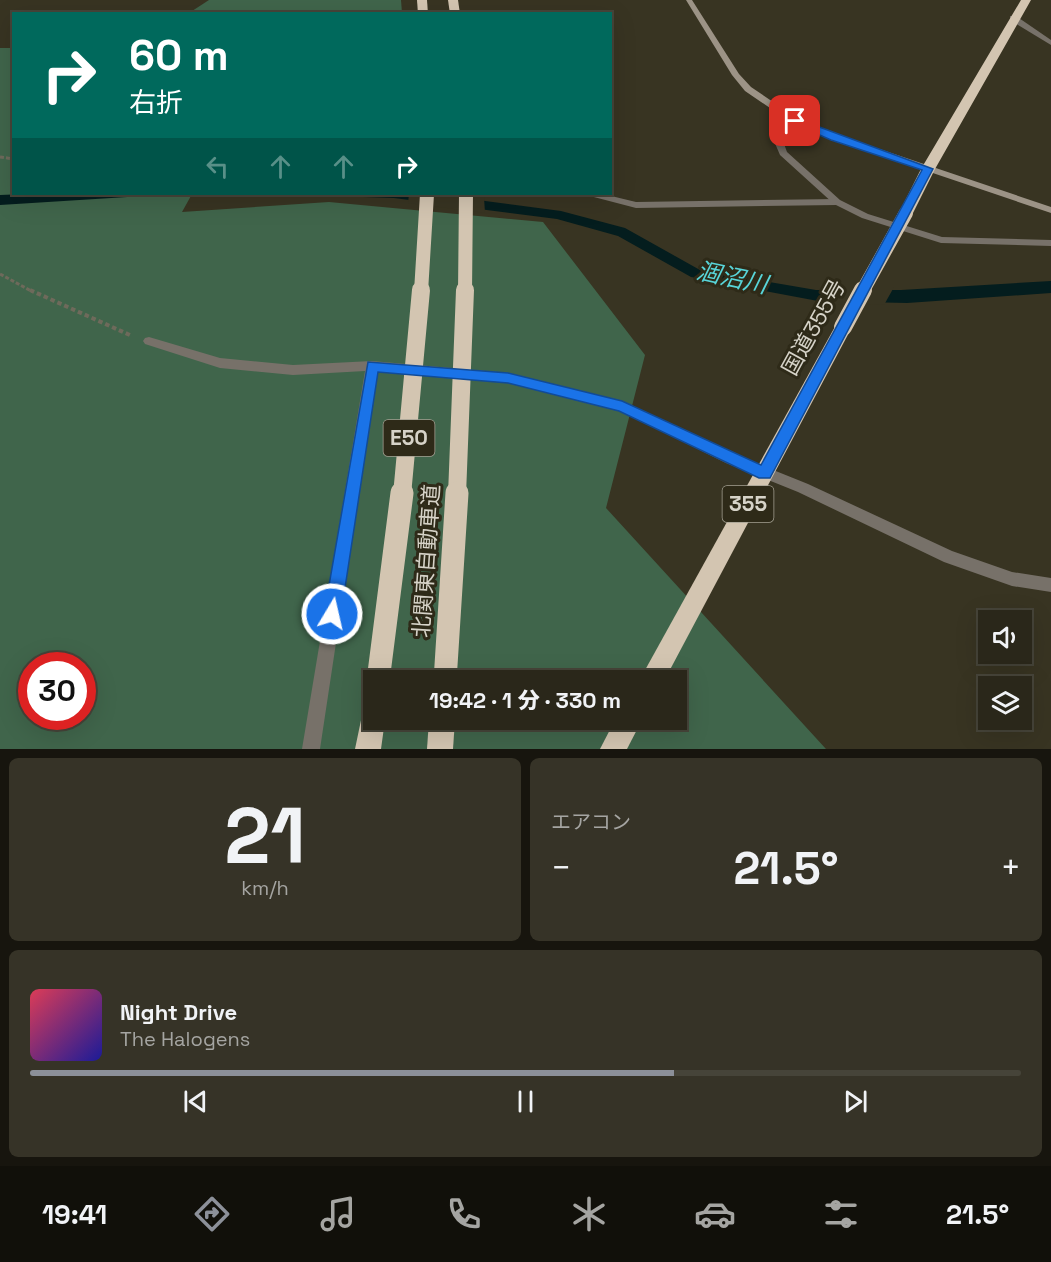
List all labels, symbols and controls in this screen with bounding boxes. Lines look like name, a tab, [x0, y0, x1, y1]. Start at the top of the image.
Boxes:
text: 60 m	[129, 29, 229, 82]
icon: right	[30, 36, 108, 114]
text: 右折	[129, 85, 183, 120]
pin	[769, 95, 820, 146]
icon: arrive	[778, 104, 811, 137]
icon: left	[201, 150, 234, 183]
icon: ahead	[264, 150, 297, 183]
icon: ahead	[327, 150, 360, 183]
icon: right	[390, 150, 423, 183]
water label: 涸沼川	[694, 255, 773, 301]
street label: 国道355号	[775, 274, 851, 380]
road number: E50	[384, 420, 434, 456]
street label: 北関東自動車道	[407, 483, 445, 639]
road number: 355	[722, 486, 774, 522]
position arrow	[300, 582, 364, 646]
map controls	[978, 610, 1032, 730]
button: sound	[978, 610, 1032, 664]
speed limit sign: 30	[18, 652, 96, 730]
button: layers	[978, 676, 1032, 730]
text: 19:42 · 1 分 · 330 m	[429, 686, 621, 714]
text: 21	[224, 786, 306, 886]
text: エアコン	[551, 809, 631, 835]
text: 21.5°	[733, 840, 839, 897]
text: −	[551, 847, 571, 889]
text: +	[1001, 847, 1021, 889]
text: km/h	[241, 875, 289, 901]
text: Night Drive	[120, 998, 237, 1026]
text: The Halogens	[120, 1026, 250, 1052]
icon: previous	[179, 1085, 212, 1118]
icon: pause	[509, 1085, 542, 1118]
icon: next	[839, 1085, 872, 1118]
icon: directions	[191, 1193, 233, 1235]
icon: music	[317, 1193, 359, 1235]
icon: phone	[443, 1193, 485, 1235]
icon: climate	[568, 1193, 610, 1235]
icon: car	[694, 1193, 736, 1235]
icon: filters	[820, 1193, 862, 1235]
text: 19:41	[42, 1197, 107, 1232]
text: 21.5°	[946, 1197, 1009, 1232]

